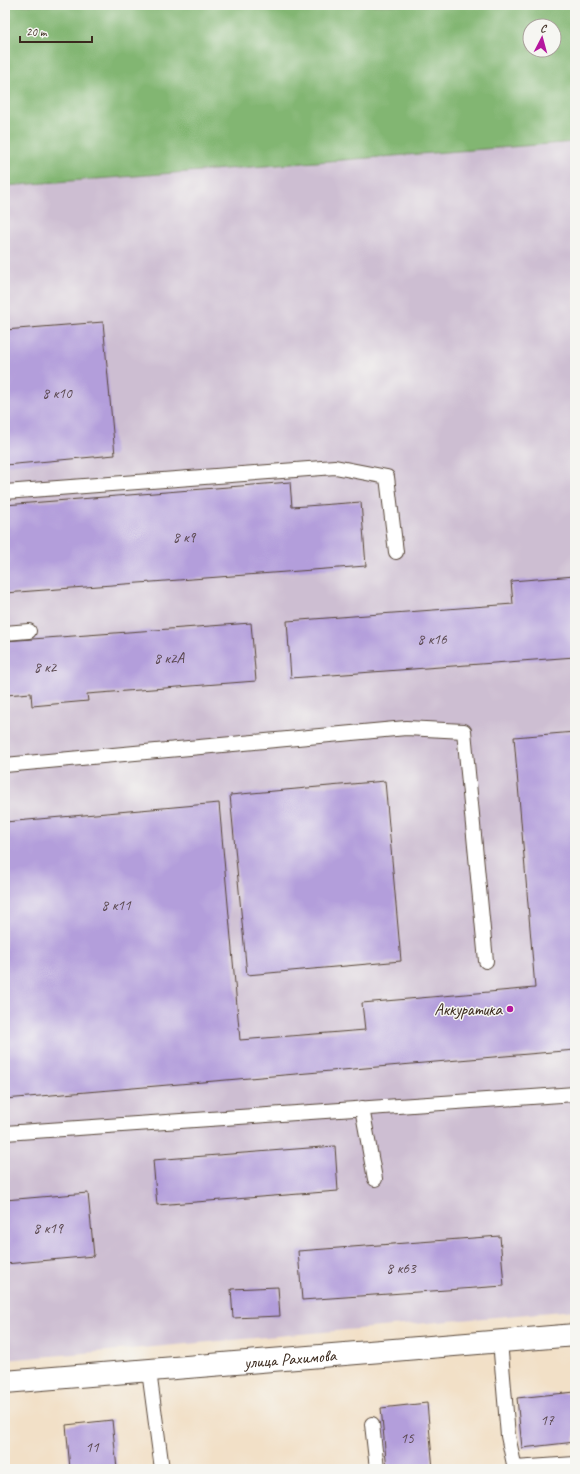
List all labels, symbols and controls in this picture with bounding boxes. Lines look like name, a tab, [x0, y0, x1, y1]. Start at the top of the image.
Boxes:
scale bar	[20, 18, 92, 44]
north arrow	[522, 18, 562, 58]
text: С	[540, 21, 548, 35]
text: 20 m	[26, 24, 48, 40]
house number: 8 к10	[42, 384, 73, 403]
house number: 8 к9	[173, 528, 197, 547]
house number: 8 к16	[417, 630, 448, 649]
house number: 8 к2А	[154, 649, 186, 668]
house number: 8 к2	[34, 658, 58, 677]
house number: 8 к11	[101, 896, 132, 915]
place label: Аккуратика	[434, 999, 504, 1020]
marker: Аккуратика	[505, 1004, 515, 1014]
house number: 8 к19	[33, 1219, 64, 1238]
house number: 8 к63	[386, 1259, 417, 1278]
street label: улица Рахимова	[242, 1344, 338, 1373]
house number: 17	[540, 1411, 555, 1430]
house number: 15	[400, 1429, 415, 1448]
house number: 11	[85, 1438, 100, 1457]

